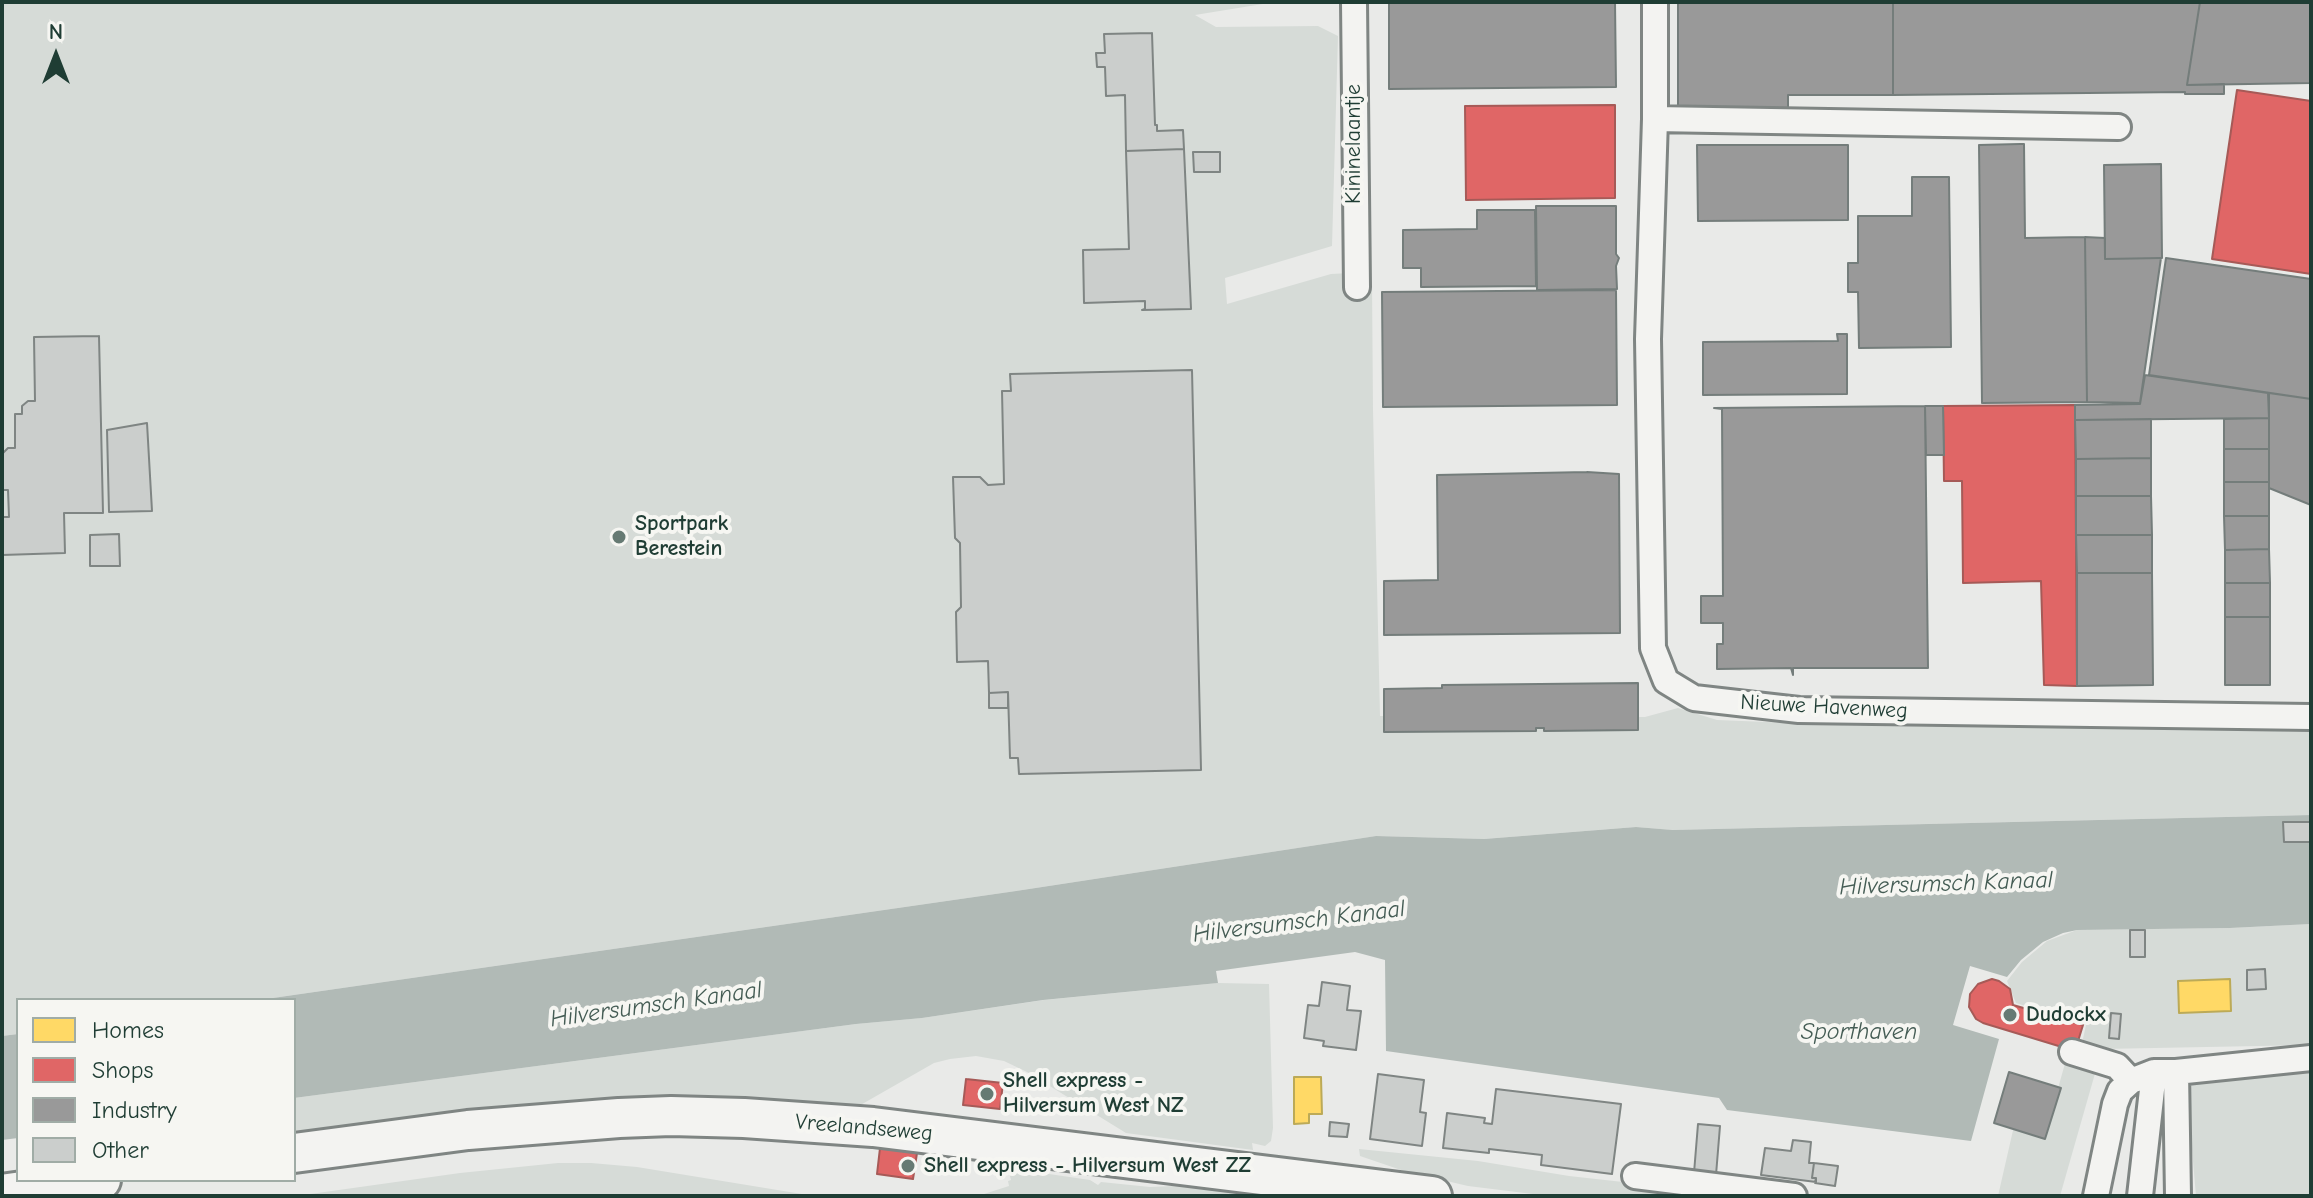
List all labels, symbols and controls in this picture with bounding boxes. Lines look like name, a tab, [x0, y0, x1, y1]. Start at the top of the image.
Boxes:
north arrow	[16, 16, 96, 96]
text: N	[49, 19, 63, 45]
street label: Kininelaantje	[1341, 84, 1367, 204]
place label: Sportpark Berestein	[635, 511, 728, 562]
marker: Sportpark Berestein	[610, 528, 628, 546]
street label: Nieuwe Havenweg	[1740, 689, 1908, 725]
water label: Hilversumsch Kanaal	[1839, 866, 2053, 902]
water label: Hilversumsch Kanaal	[1191, 895, 1407, 949]
water label: Hilversumsch Kanaal	[548, 976, 764, 1034]
legend	[16, 998, 296, 1182]
place label: Dudockx	[2026, 1002, 2106, 1028]
marker: Dudockx	[2001, 1006, 2019, 1024]
text: Homes	[92, 1016, 164, 1044]
water label: Sporthaven	[1801, 1018, 1917, 1046]
text: Shops	[92, 1056, 153, 1084]
place label: Shell express - Hilversum West NZ	[1003, 1068, 1184, 1120]
marker: Shell express - Hilversum West NZ	[978, 1085, 996, 1103]
text: Industry	[92, 1096, 177, 1124]
street label: Vreelandseweg	[794, 1109, 934, 1147]
text: Other	[92, 1136, 149, 1164]
place label: Shell express - Hilversum West ZZ	[924, 1153, 1251, 1179]
marker: Shell express - Hilversum West ZZ	[899, 1157, 917, 1175]

